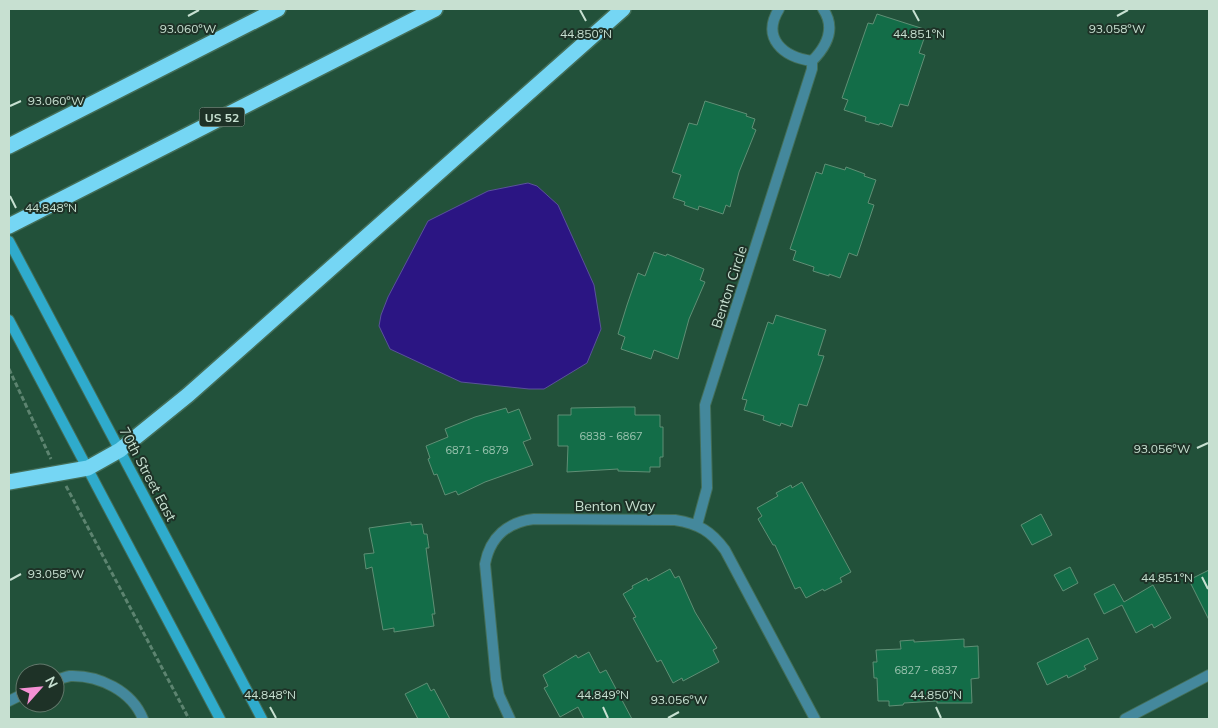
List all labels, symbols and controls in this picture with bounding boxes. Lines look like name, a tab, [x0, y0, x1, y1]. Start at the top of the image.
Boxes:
text: 93.060°W	[160, 21, 216, 36]
text: 93.058°W	[1089, 21, 1145, 36]
text: 44.850°N	[560, 26, 612, 41]
text: 44.851°N	[893, 26, 945, 41]
text: 93.060°W	[28, 93, 84, 108]
road number: US 52	[200, 108, 244, 126]
text: 44.848°N	[25, 200, 77, 215]
street label: Benton Circle	[707, 243, 751, 331]
street label: 70th Street East	[116, 424, 180, 524]
house number: 6838 - 6867	[579, 429, 643, 443]
text: 93.056°W	[1134, 441, 1190, 456]
house number: 6871 - 6879	[445, 443, 509, 457]
street label: Benton Way	[575, 497, 656, 515]
text: 93.058°W	[28, 566, 84, 581]
text: 44.851°N	[1141, 570, 1193, 585]
north arrow	[15, 663, 65, 713]
house number: 6827 - 6837	[894, 663, 958, 677]
text: N	[41, 673, 62, 691]
text: 44.848°N	[244, 687, 296, 702]
text: 44.849°N	[577, 687, 629, 702]
text: 44.850°N	[910, 687, 962, 702]
text: 93.056°W	[651, 692, 707, 707]

